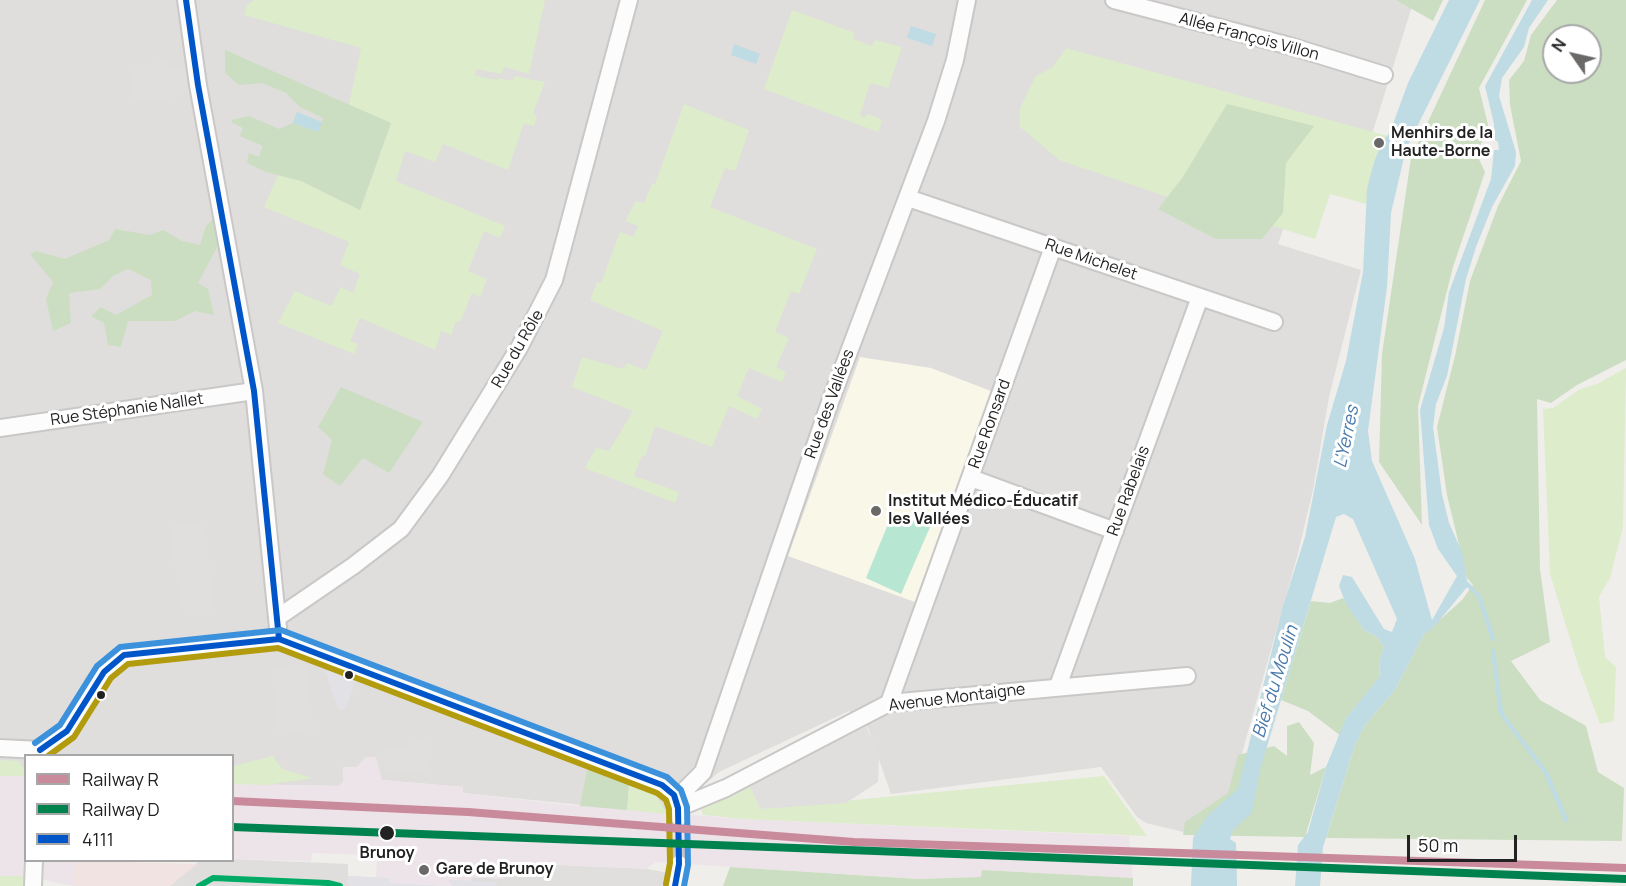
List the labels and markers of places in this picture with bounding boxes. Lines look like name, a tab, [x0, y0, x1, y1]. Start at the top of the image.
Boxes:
place label: Menhirs de la Haute-Borne	[1391, 124, 1493, 162]
marker: Menhirs de la Haute-Borne	[1372, 136, 1386, 150]
place label: Institut Médico-Éducatif les Vallées	[888, 492, 1078, 530]
marker: Institut Médico-Éducatif les Vallées	[869, 504, 883, 518]
unlabelled marker	[343, 669, 355, 681]
unlabelled marker	[95, 689, 107, 701]
marker: Brunoy	[378, 824, 396, 842]
place label: Brunoy	[360, 844, 414, 864]
place label: Gare de Brunoy	[436, 860, 554, 880]
marker: Gare de Brunoy	[417, 863, 431, 877]

